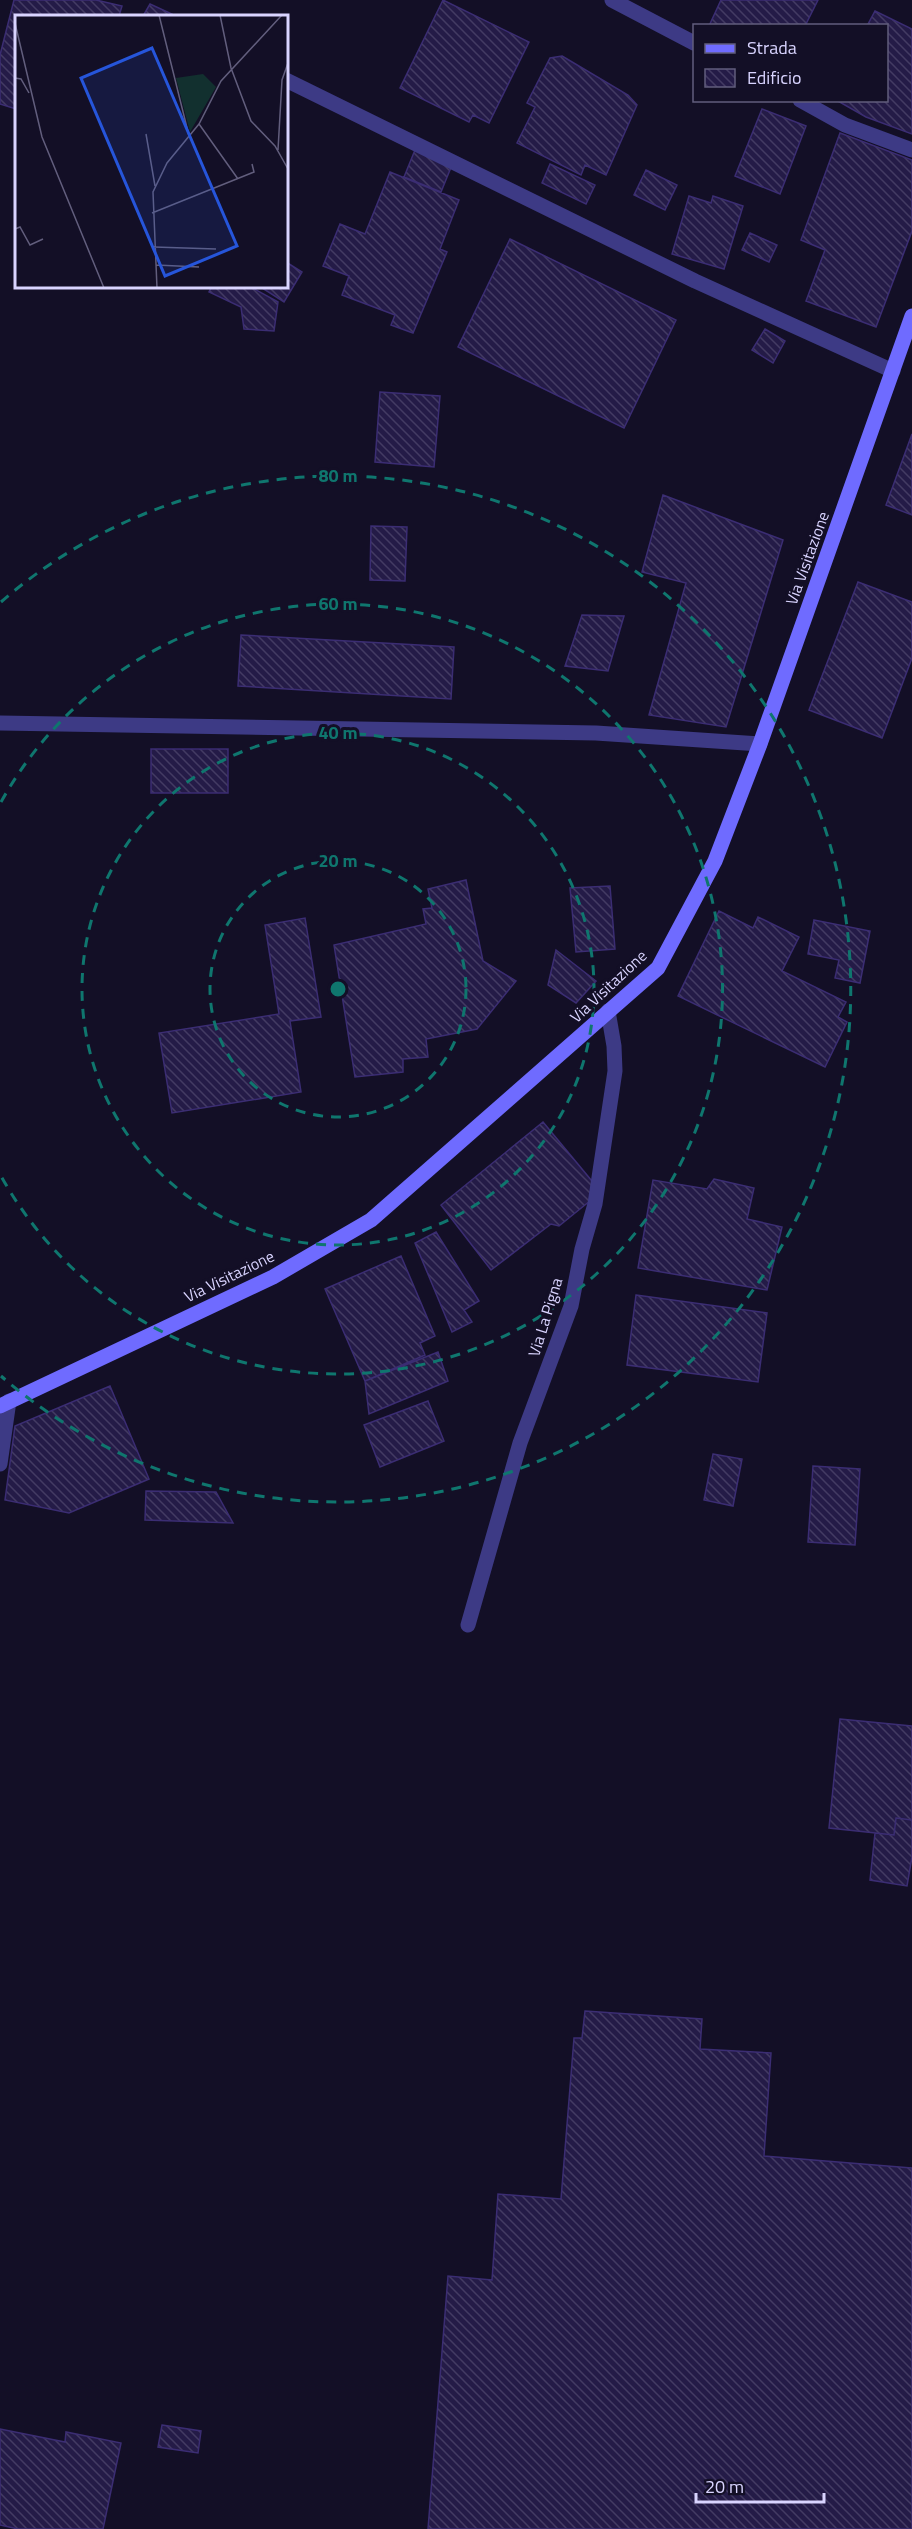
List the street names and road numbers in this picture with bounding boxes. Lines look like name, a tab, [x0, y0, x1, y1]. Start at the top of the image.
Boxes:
street label: Via Visitazione	[779, 508, 835, 608]
street label: Via Visitazione	[564, 944, 652, 1028]
street label: Via Visitazione	[180, 1244, 278, 1308]
street label: Via La Pigna	[522, 1275, 568, 1359]

